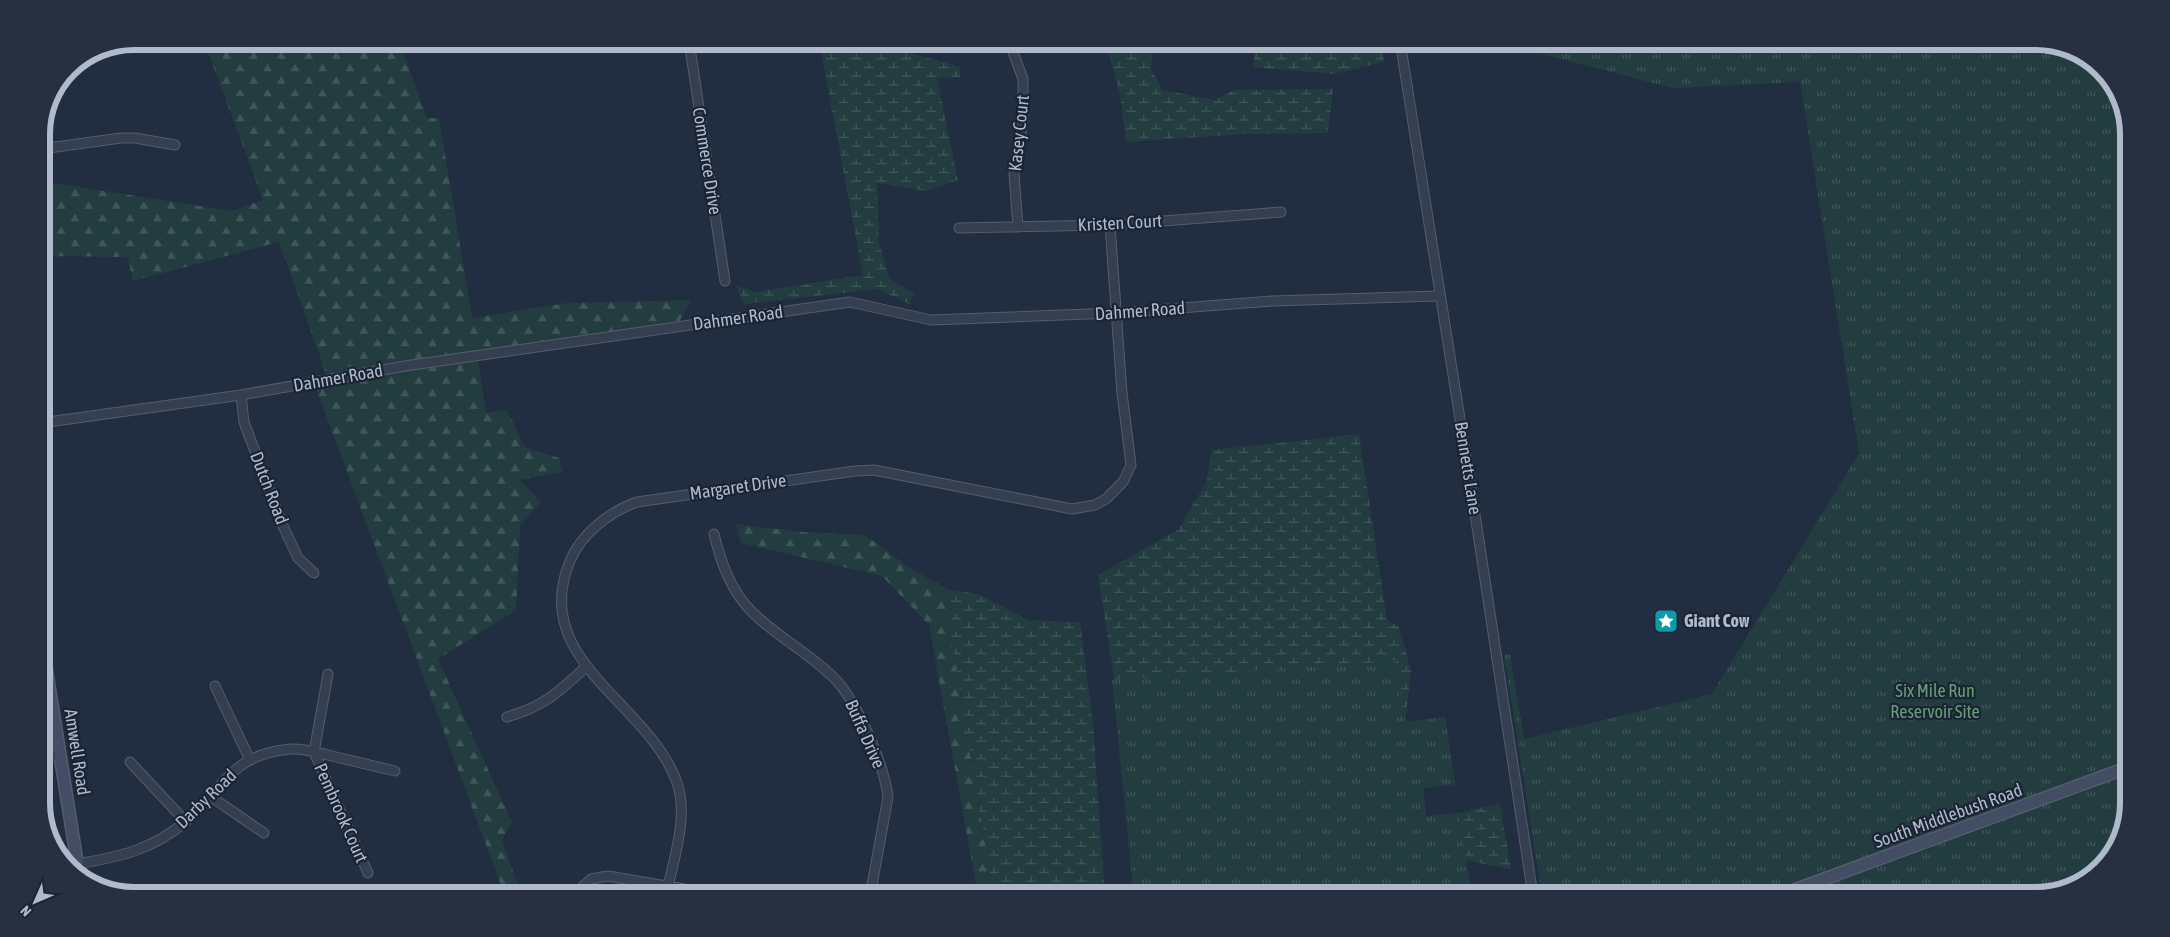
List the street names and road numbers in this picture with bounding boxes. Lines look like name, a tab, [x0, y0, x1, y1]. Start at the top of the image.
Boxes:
street label: Kasey Court	[1004, 94, 1033, 172]
street label: Commerce Drive	[689, 106, 726, 216]
street label: Kristen Court	[1077, 210, 1163, 235]
street label: Dahmer Road	[1094, 297, 1186, 324]
street label: Dahmer Road	[692, 301, 784, 334]
street label: Dahmer Road	[292, 359, 384, 396]
street label: Bennetts Lane	[1451, 420, 1486, 516]
street label: Dutch Road	[246, 449, 293, 527]
street label: Margaret Drive	[688, 469, 787, 504]
street label: Buffa Drive	[841, 696, 890, 771]
street label: Amwell Road	[60, 707, 95, 796]
street label: Pembrook Court	[310, 760, 373, 866]
street label: Darby Road	[171, 765, 240, 833]
street label: South Middlebush Road	[1871, 779, 2025, 852]

